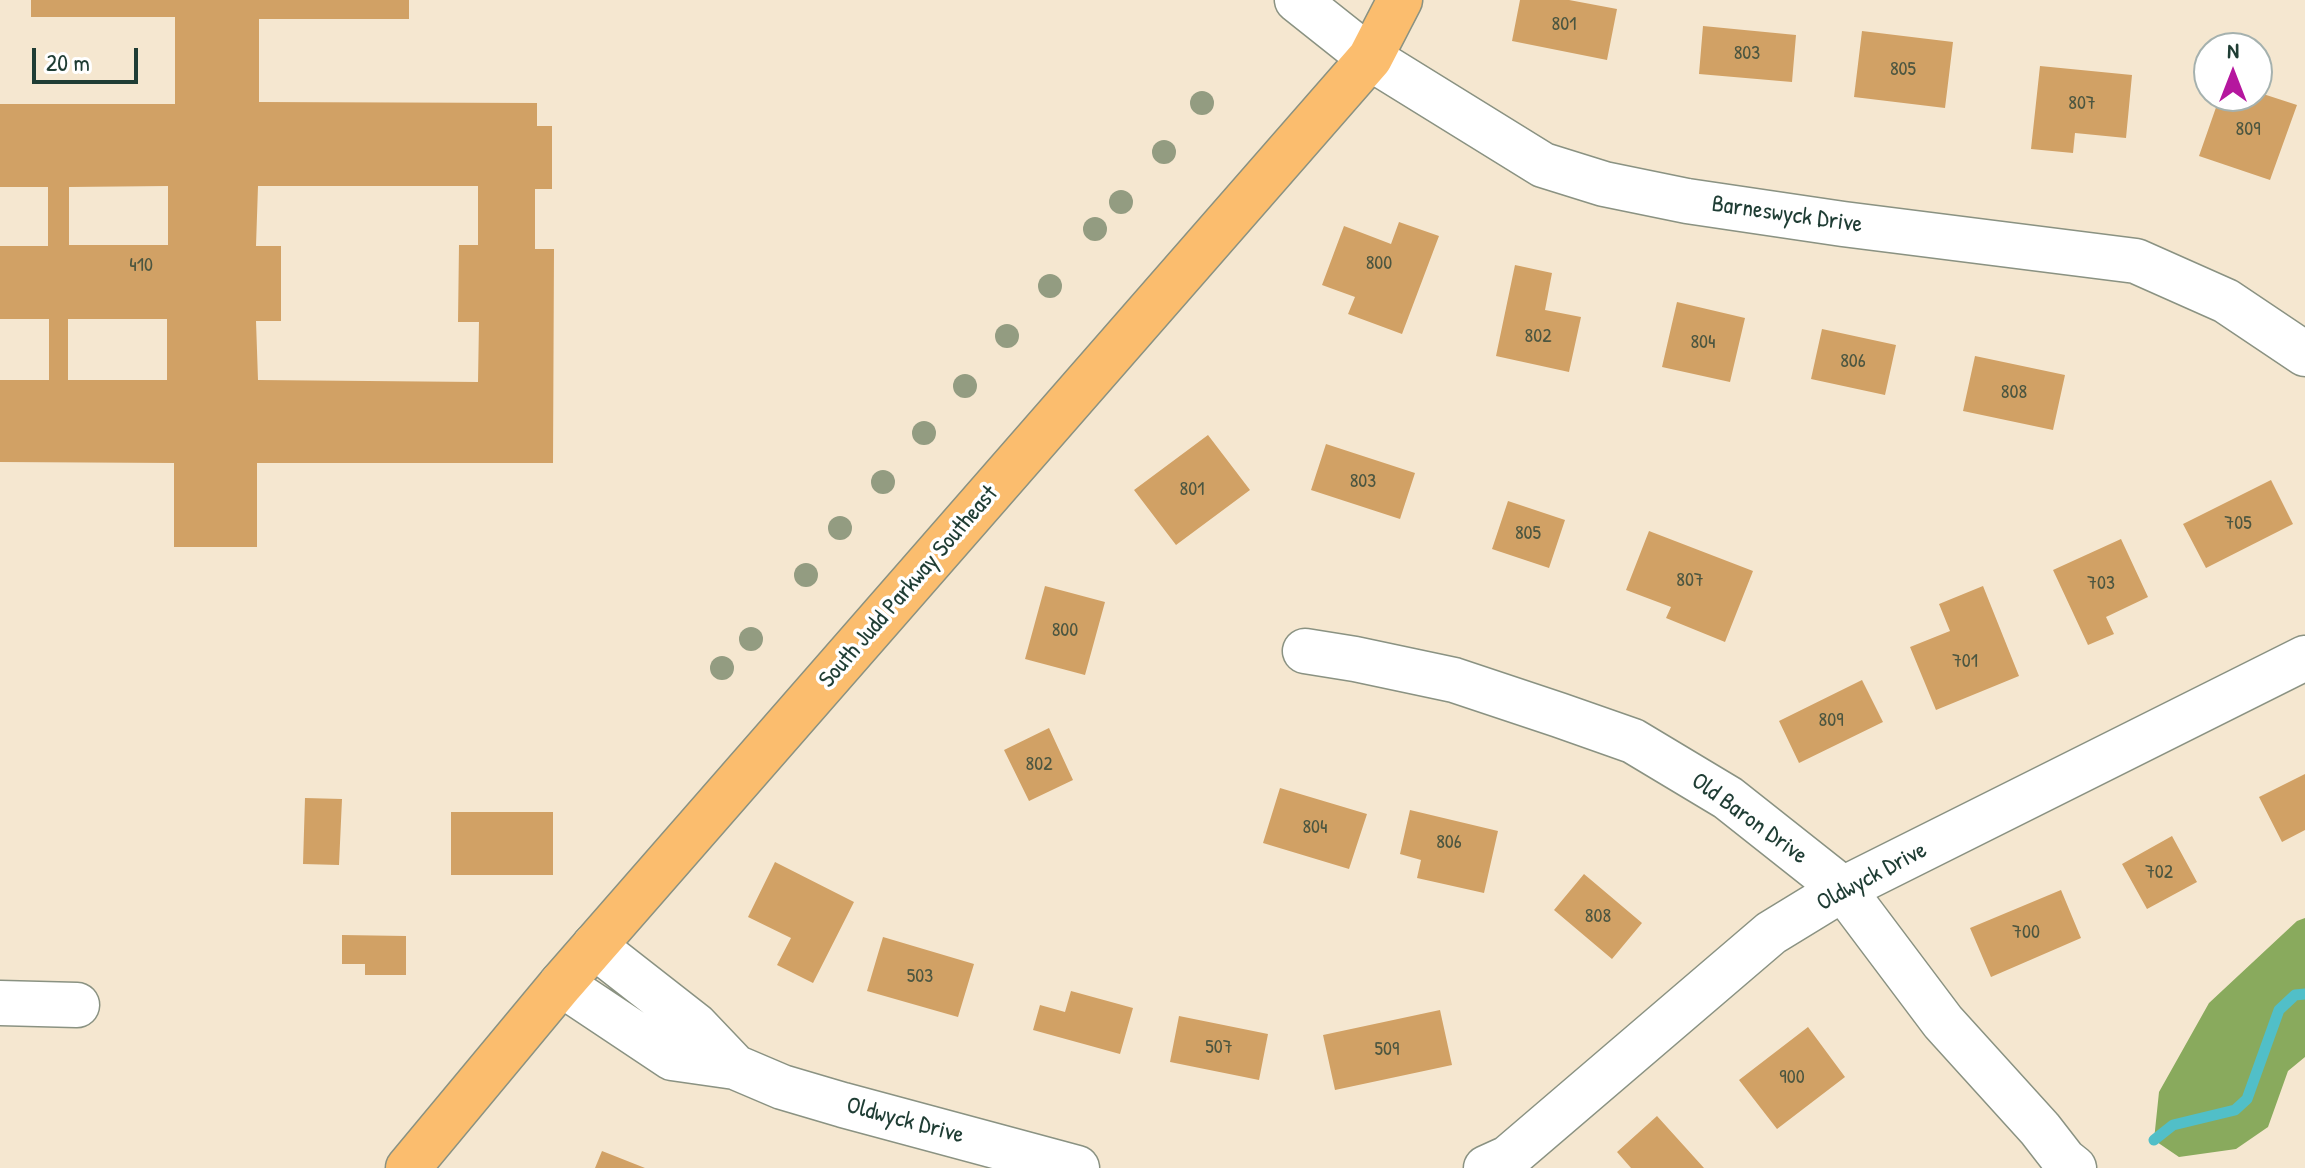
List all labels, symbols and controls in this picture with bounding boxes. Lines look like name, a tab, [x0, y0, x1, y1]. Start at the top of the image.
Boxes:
house number: 801	[1552, 13, 1576, 37]
scale bar	[36, 32, 142, 82]
north arrow	[2193, 32, 2273, 112]
text: N	[2227, 35, 2239, 65]
house number: 803	[1734, 42, 1760, 66]
text: 20 m	[46, 46, 90, 78]
house number: 805	[1890, 58, 1916, 82]
house number: 807	[2068, 92, 2096, 116]
house number: 809	[2236, 118, 2260, 142]
street label: Barneswyck Drive	[1710, 190, 1864, 240]
house number: 800	[1366, 252, 1392, 276]
house number: 410	[129, 254, 153, 278]
house number: 802	[1525, 325, 1551, 349]
house number: 804	[1690, 331, 1716, 355]
house number: 806	[1840, 350, 1866, 374]
house number: 808	[2001, 381, 2027, 405]
house number: 803	[1350, 470, 1376, 494]
house number: 801	[1180, 478, 1204, 502]
street label: South Judd Parkway Southeast	[813, 480, 1005, 694]
house number: 705	[2224, 512, 2252, 536]
house number: 805	[1515, 522, 1541, 546]
house number: 807	[1676, 569, 1704, 593]
house number: 703	[2087, 572, 2115, 596]
house number: 800	[1052, 619, 1078, 643]
house number: 701	[1952, 650, 1978, 674]
house number: 809	[1819, 709, 1843, 733]
house number: 802	[1026, 753, 1052, 777]
street label: Old Baron Drive	[1685, 767, 1813, 871]
house number: 804	[1302, 816, 1328, 840]
house number: 806	[1436, 831, 1462, 855]
street label: Oldwyck Drive	[1812, 836, 1932, 918]
house number: 702	[2145, 861, 2173, 885]
house number: 808	[1585, 905, 1611, 929]
house number: 700	[2012, 921, 2040, 945]
house number: 503	[907, 965, 933, 989]
house number: 507	[1205, 1036, 1233, 1060]
house number: 509	[1375, 1038, 1399, 1062]
house number: 900	[1779, 1066, 1805, 1090]
street label: Oldwyck Drive	[843, 1092, 967, 1150]

